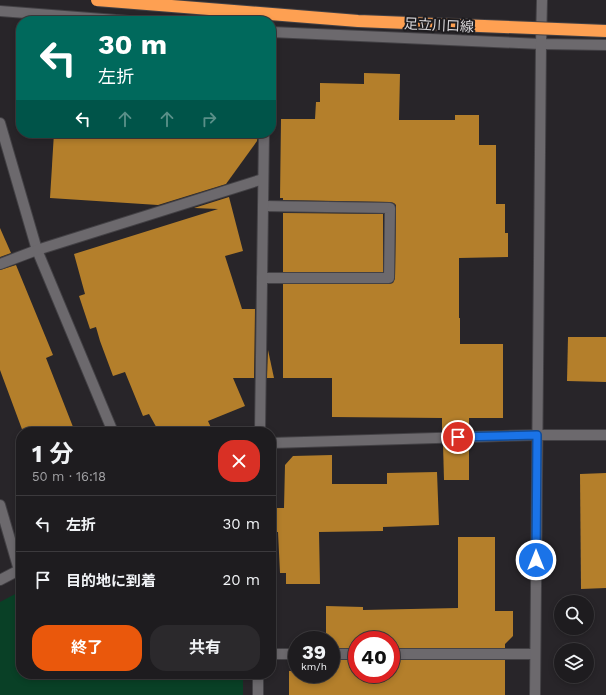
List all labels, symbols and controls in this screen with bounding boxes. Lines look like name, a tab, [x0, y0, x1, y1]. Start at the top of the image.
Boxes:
street label: 足立川口線	[404, 15, 474, 35]
text: 30 m	[98, 28, 167, 61]
icon: left	[32, 32, 84, 84]
text: 左折	[98, 66, 134, 87]
icon: left	[72, 108, 94, 130]
icon: ahead	[114, 108, 136, 130]
icon: ahead	[156, 108, 178, 130]
icon: right	[198, 108, 220, 130]
pin	[441, 420, 475, 454]
icon: arrive	[447, 426, 469, 448]
text: 1 分	[32, 440, 73, 468]
button: close	[218, 440, 260, 482]
text: 50 m · 16:18	[32, 469, 106, 484]
icon: left	[32, 513, 54, 535]
text: 30 m	[223, 515, 260, 533]
text: 左折	[66, 516, 96, 534]
position arrow	[515, 539, 557, 581]
icon: arrive	[32, 569, 54, 591]
text: 20 m	[223, 571, 260, 589]
text: 目的地に到着	[66, 572, 156, 590]
map controls	[554, 595, 594, 683]
button: search	[554, 595, 594, 635]
button: 終了	[32, 625, 142, 671]
button: 共有	[150, 625, 260, 671]
speed limit sign: 40	[348, 631, 400, 683]
text: 39	[302, 640, 326, 664]
button: layers	[554, 643, 594, 683]
text: km/h	[301, 661, 327, 672]

